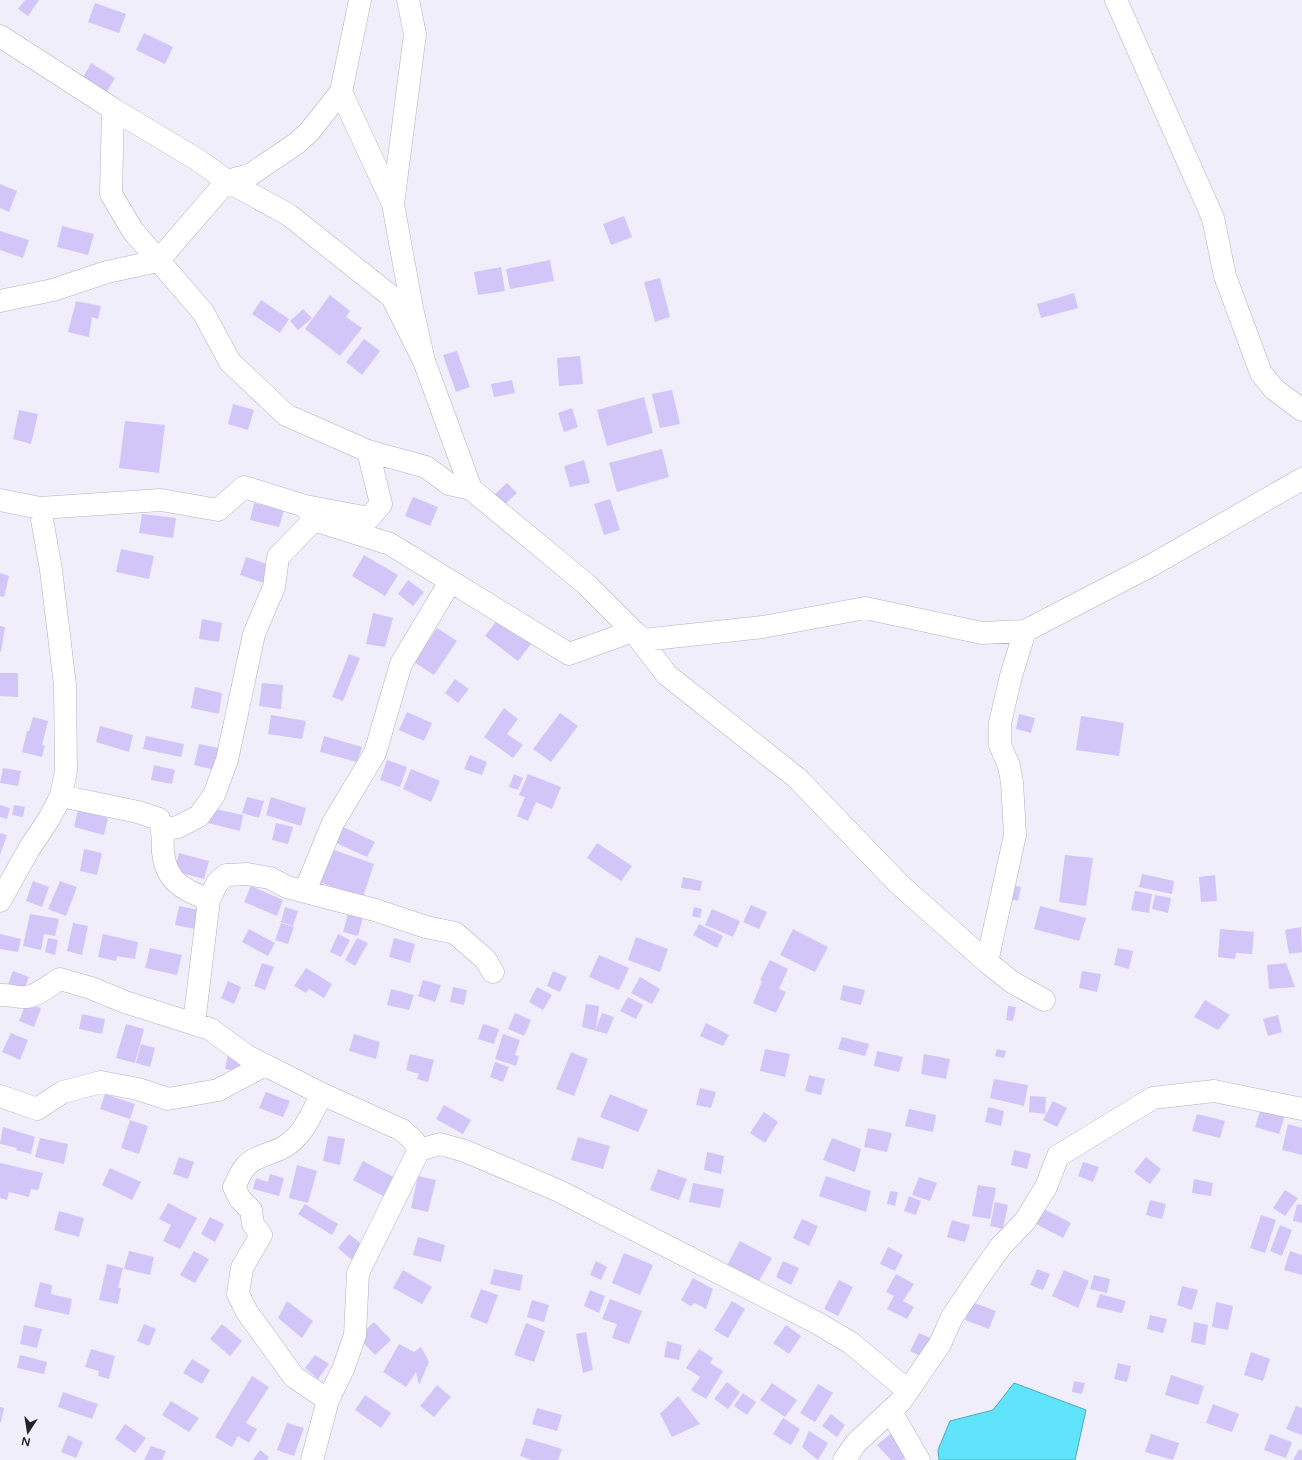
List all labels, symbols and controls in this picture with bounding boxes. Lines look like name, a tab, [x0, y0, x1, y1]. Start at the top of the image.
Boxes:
north arrow	[8, 1412, 48, 1452]
text: N	[20, 1434, 32, 1449]

